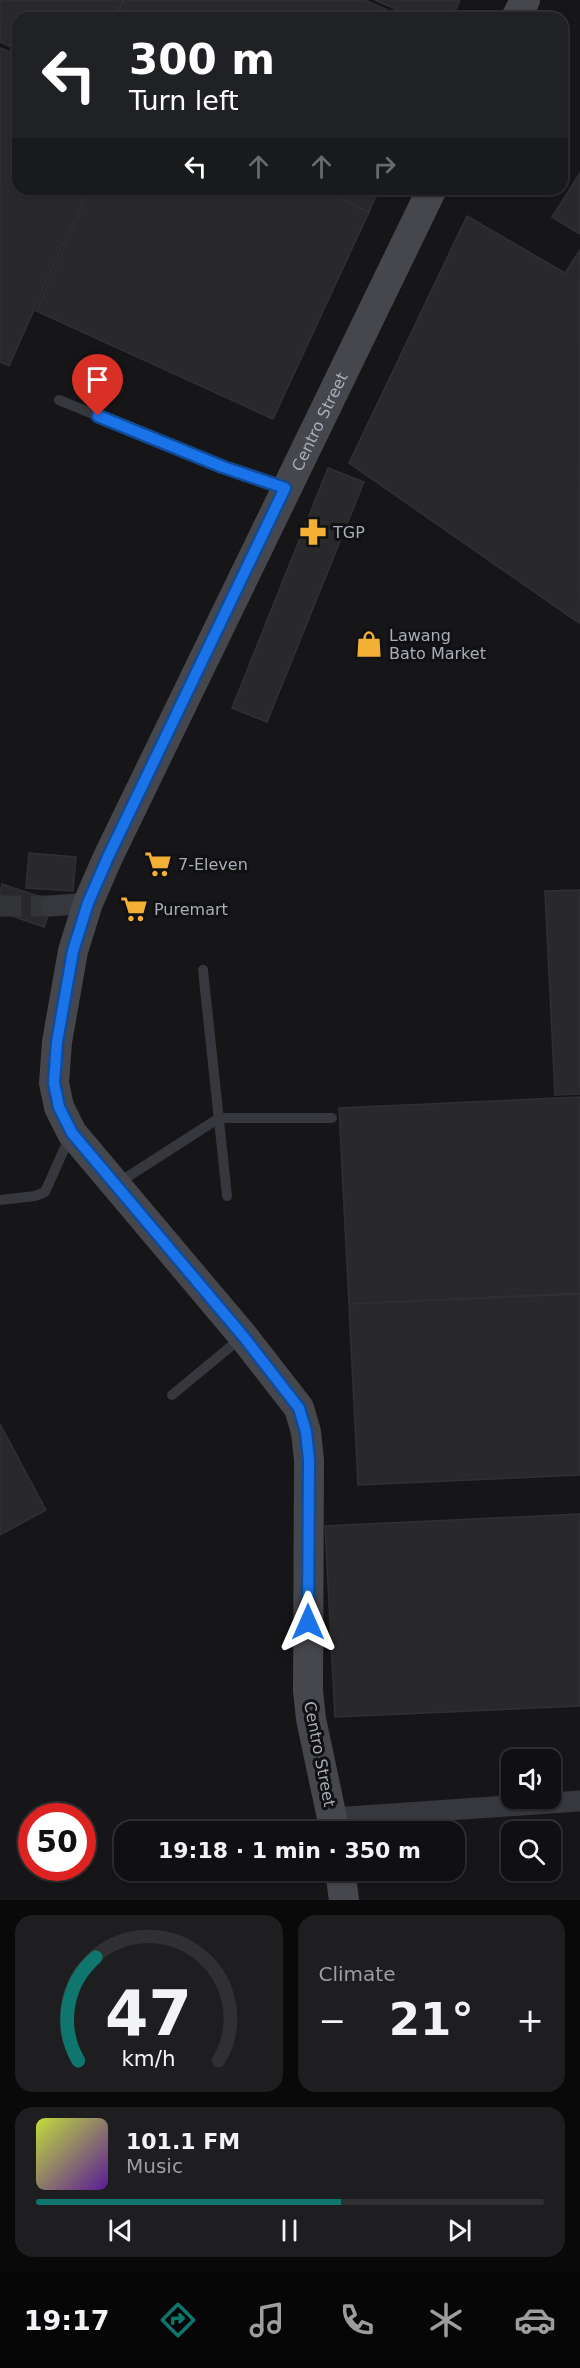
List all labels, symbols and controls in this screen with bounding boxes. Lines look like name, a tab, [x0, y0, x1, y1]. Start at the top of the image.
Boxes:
text: 300 m	[129, 35, 275, 84]
icon: left	[30, 36, 108, 114]
text: Turn left	[129, 85, 239, 116]
icon: left	[179, 150, 212, 183]
icon: ahead	[242, 150, 275, 183]
icon: ahead	[305, 150, 338, 183]
icon: right	[368, 150, 401, 183]
pin	[72, 354, 123, 416]
icon: arrive	[81, 363, 114, 396]
street label: Centro Street	[288, 369, 352, 474]
pharmacy icon: TGP	[298, 517, 328, 547]
place label: TGP	[332, 523, 365, 542]
place label: Lawang Bato Market	[389, 626, 486, 663]
shop icon: Lawang Bato Market	[354, 629, 384, 659]
supermarket icon: 7-Eleven	[143, 849, 173, 879]
place label: 7-Eleven	[178, 855, 248, 874]
supermarket icon: Puremart	[119, 894, 149, 924]
place label: Puremart	[154, 900, 228, 919]
position arrow	[276, 1590, 340, 1654]
street label: Centro Street	[300, 1700, 339, 1809]
map controls	[501, 1749, 561, 1881]
button: sound	[501, 1749, 561, 1809]
speed limit sign: 50	[18, 1803, 96, 1881]
button: search	[501, 1821, 561, 1881]
text: 19:18 · 1 min · 350 m	[158, 1838, 421, 1863]
text: Climate	[319, 1962, 395, 1986]
text: 47	[105, 1977, 192, 2050]
text: 21°	[389, 1993, 474, 2046]
text: −	[319, 2001, 346, 2040]
text: +	[516, 2001, 544, 2040]
text: km/h	[122, 2046, 176, 2071]
text: 101.1 FM	[126, 2129, 240, 2154]
text: Music	[126, 2154, 183, 2178]
icon: previous	[104, 2214, 137, 2247]
icon: pause	[273, 2214, 306, 2247]
icon: next	[443, 2214, 476, 2247]
icon: directions	[157, 2299, 199, 2341]
icon: music	[246, 2299, 288, 2341]
icon: phone	[336, 2299, 378, 2341]
icon: climate	[425, 2299, 467, 2341]
icon: car	[514, 2299, 556, 2341]
text: 19:17	[24, 2305, 110, 2336]

